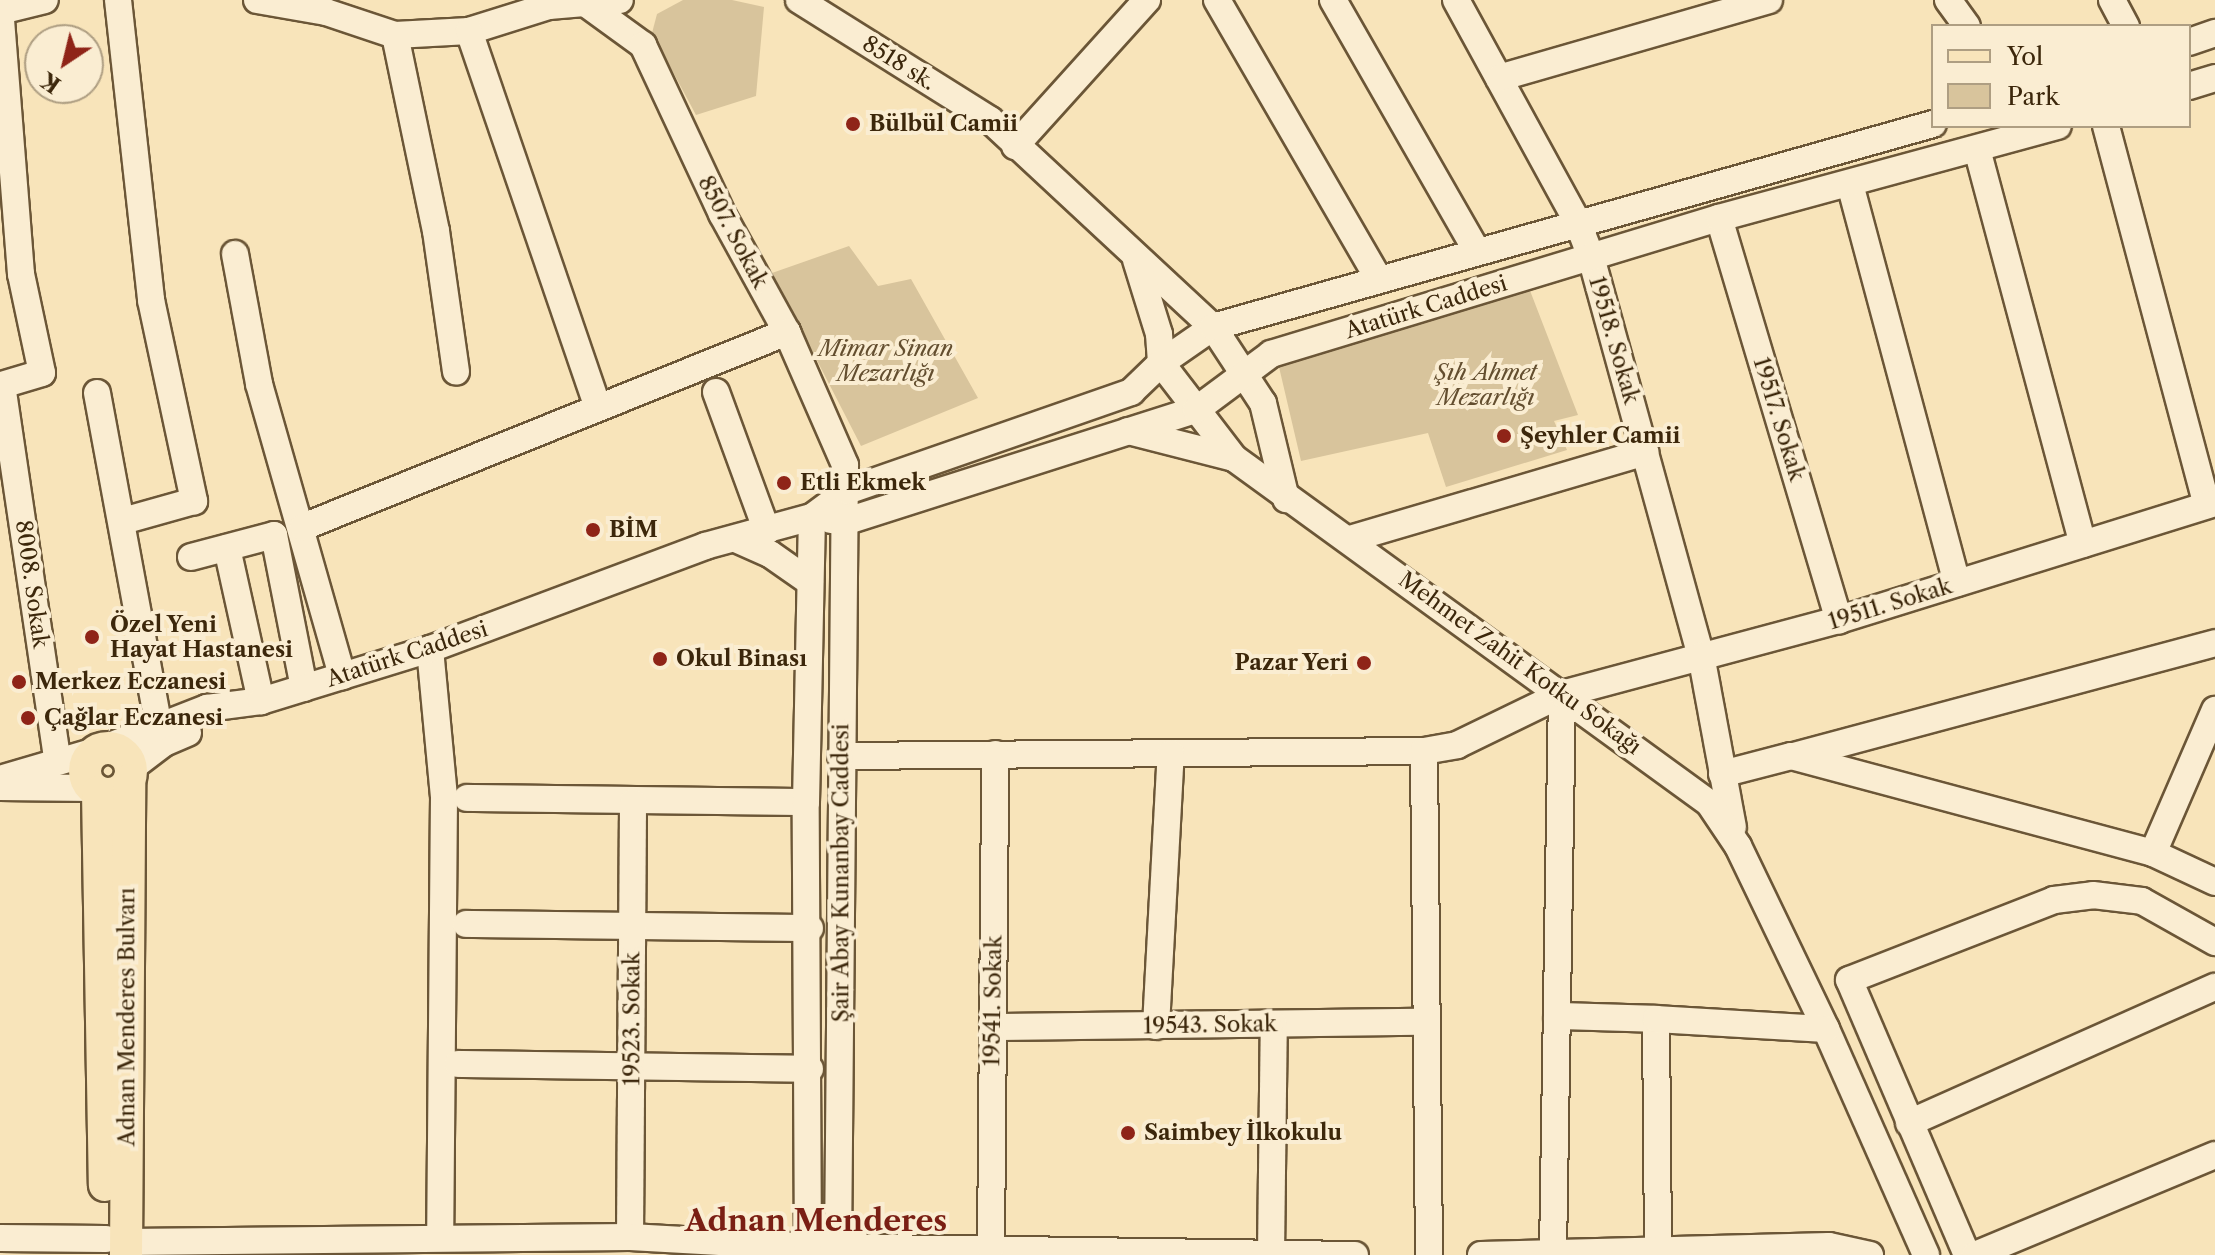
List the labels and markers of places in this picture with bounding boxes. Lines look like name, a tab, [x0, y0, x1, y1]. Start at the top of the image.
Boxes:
place label: Bülbül Camii	[869, 111, 1018, 137]
marker: Bülbül Camii	[844, 115, 862, 133]
place label: Şeyhler Camii	[1520, 423, 1681, 449]
marker: Şeyhler Camii	[1495, 427, 1513, 445]
place label: Etli Ekmek	[800, 470, 926, 496]
marker: Etli Ekmek	[775, 474, 793, 492]
place label: BİM	[609, 517, 658, 543]
marker: BİM	[584, 521, 602, 539]
place label: Özel Yeni Hayat Hastanesi	[110, 611, 293, 662]
marker: Özel Yeni Hayat Hastanesi	[81, 626, 103, 648]
place label: Okul Binası	[676, 646, 807, 672]
marker: Okul Binası	[651, 650, 669, 668]
place label: Pazar Yeri	[1234, 650, 1348, 676]
marker: Pazar Yeri	[1355, 654, 1373, 672]
place label: Merkez Eczanesi	[35, 669, 226, 695]
marker: Merkez Eczanesi	[10, 673, 28, 691]
place label: Çağlar Eczanesi	[44, 705, 223, 731]
marker: Çağlar Eczanesi	[19, 709, 37, 727]
place label: Saimbey İlkokulu	[1144, 1120, 1343, 1146]
marker: Saimbey İlkokulu	[1119, 1124, 1137, 1142]

